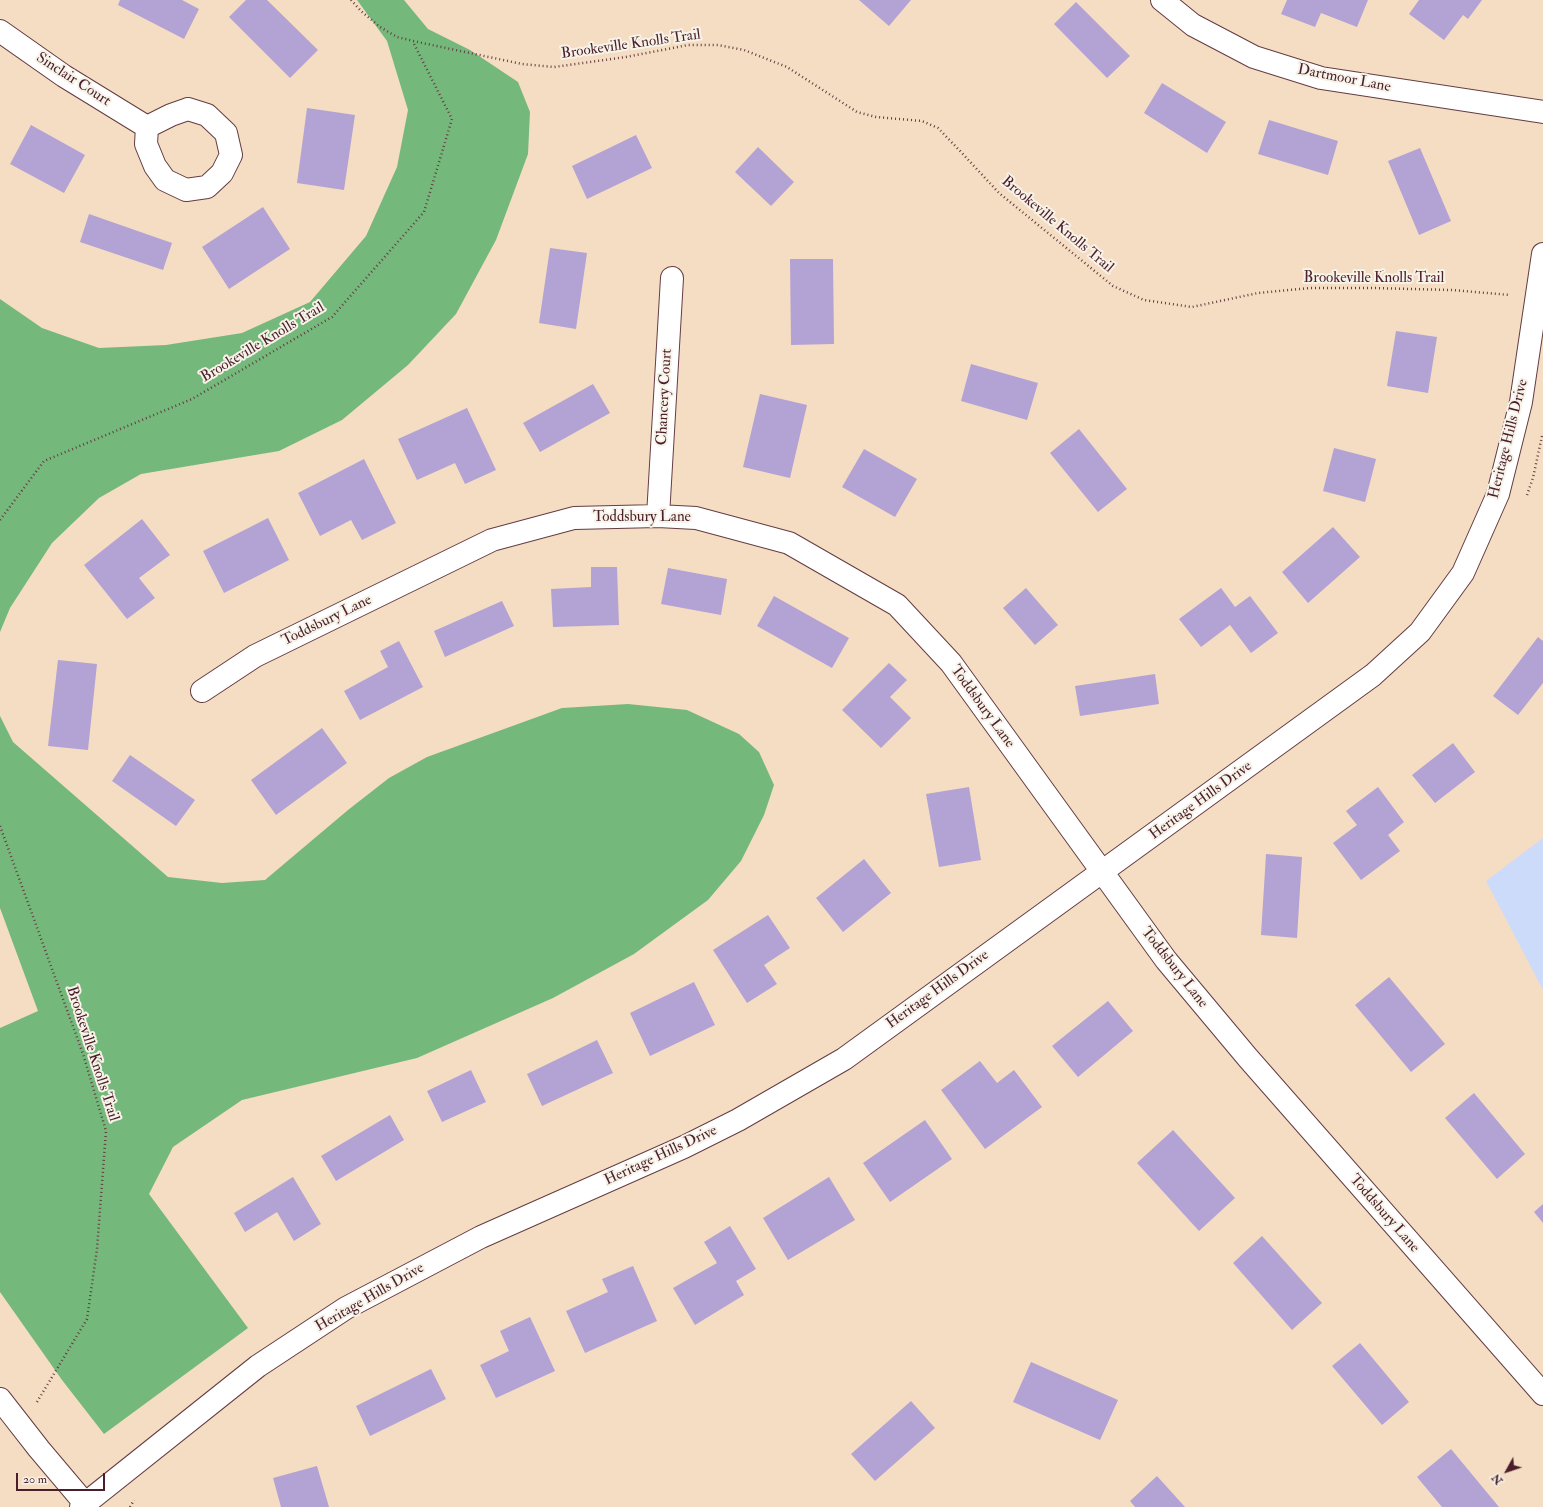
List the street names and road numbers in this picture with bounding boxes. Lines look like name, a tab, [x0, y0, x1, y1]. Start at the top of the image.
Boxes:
street label: Brookeville Knolls Trail	[560, 26, 702, 64]
street label: Sinclair Court	[32, 49, 114, 111]
street label: Dartmoor Lane	[1296, 61, 1392, 97]
street label: Brookeville Knolls Trail	[997, 173, 1117, 277]
street label: Brookeville Knolls Trail	[1304, 270, 1444, 288]
street label: Brookeville Knolls Trail	[198, 299, 328, 387]
street label: Chancery Court	[653, 348, 677, 446]
street label: Heritage Hills Drive	[1485, 377, 1533, 501]
street label: Toddsbury Lane	[593, 509, 691, 527]
street label: Toddsbury Lane	[279, 591, 375, 651]
street label: Toddsbury Lane	[946, 662, 1018, 752]
street label: Heritage Hills Drive	[1146, 758, 1256, 844]
street label: Toddsbury Lane	[1137, 924, 1211, 1012]
street label: Heritage Hills Drive	[883, 947, 993, 1033]
street label: Brookeville Knolls Trail	[62, 984, 122, 1124]
street label: Heritage Hills Drive	[602, 1122, 720, 1190]
street label: Toddsbury Lane	[1345, 1171, 1423, 1257]
street label: Heritage Hills Drive	[313, 1260, 427, 1336]

